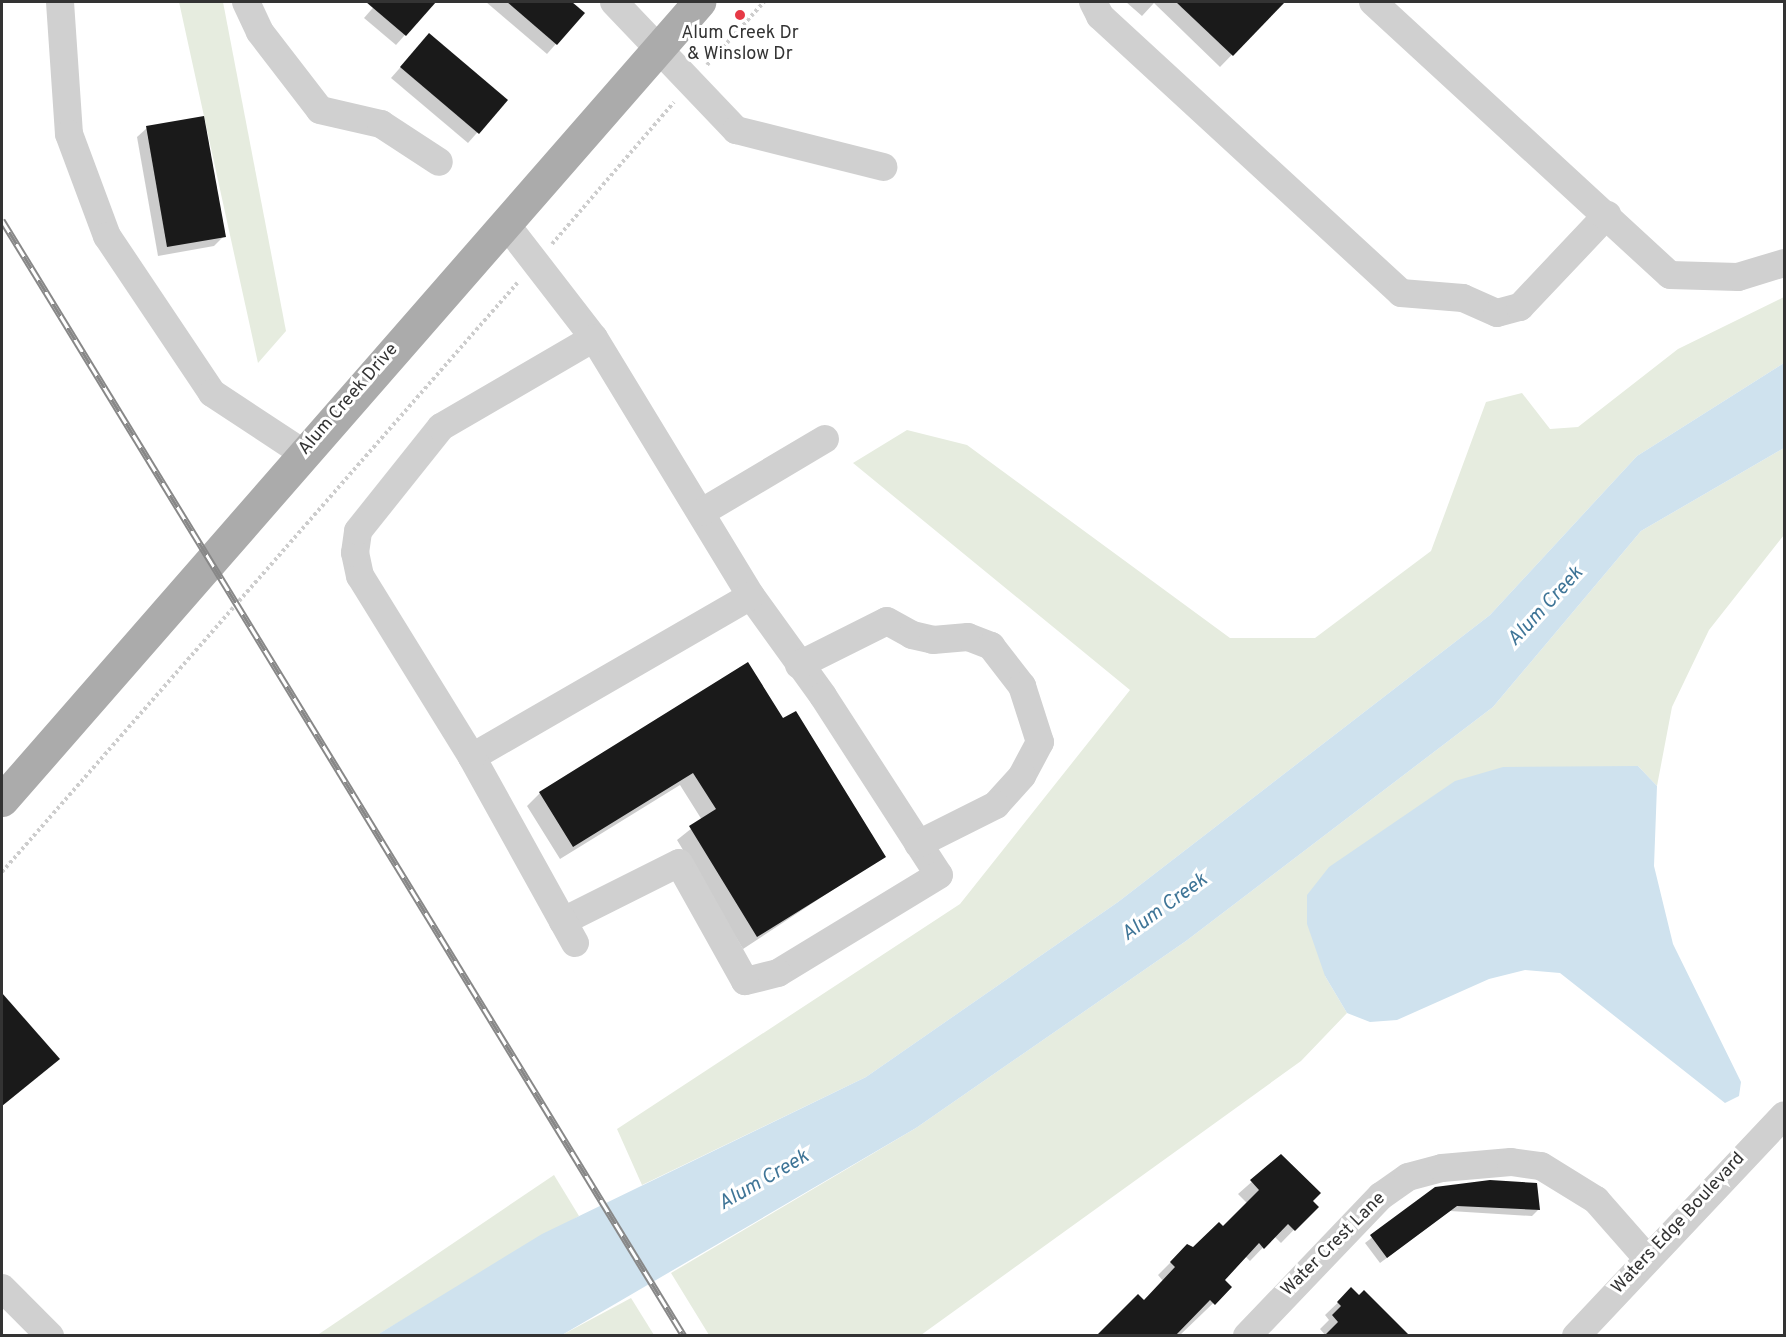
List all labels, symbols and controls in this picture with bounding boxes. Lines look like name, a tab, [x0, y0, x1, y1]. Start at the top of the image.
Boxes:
marker: Alum Creek Dr & Winslow Dr	[733, 8, 747, 22]
place label: Alum Creek Dr & Winslow Dr	[681, 24, 799, 66]
street label: Alum Creek Drive	[295, 340, 403, 460]
water label: Alum Creek	[1503, 562, 1589, 652]
water label: Alum Creek	[1117, 869, 1213, 947]
water label: Alum Creek	[715, 1146, 813, 1216]
street label: Waters Edge Boulevard	[1608, 1149, 1750, 1299]
street label: Water Crest Lane	[1277, 1188, 1391, 1302]

